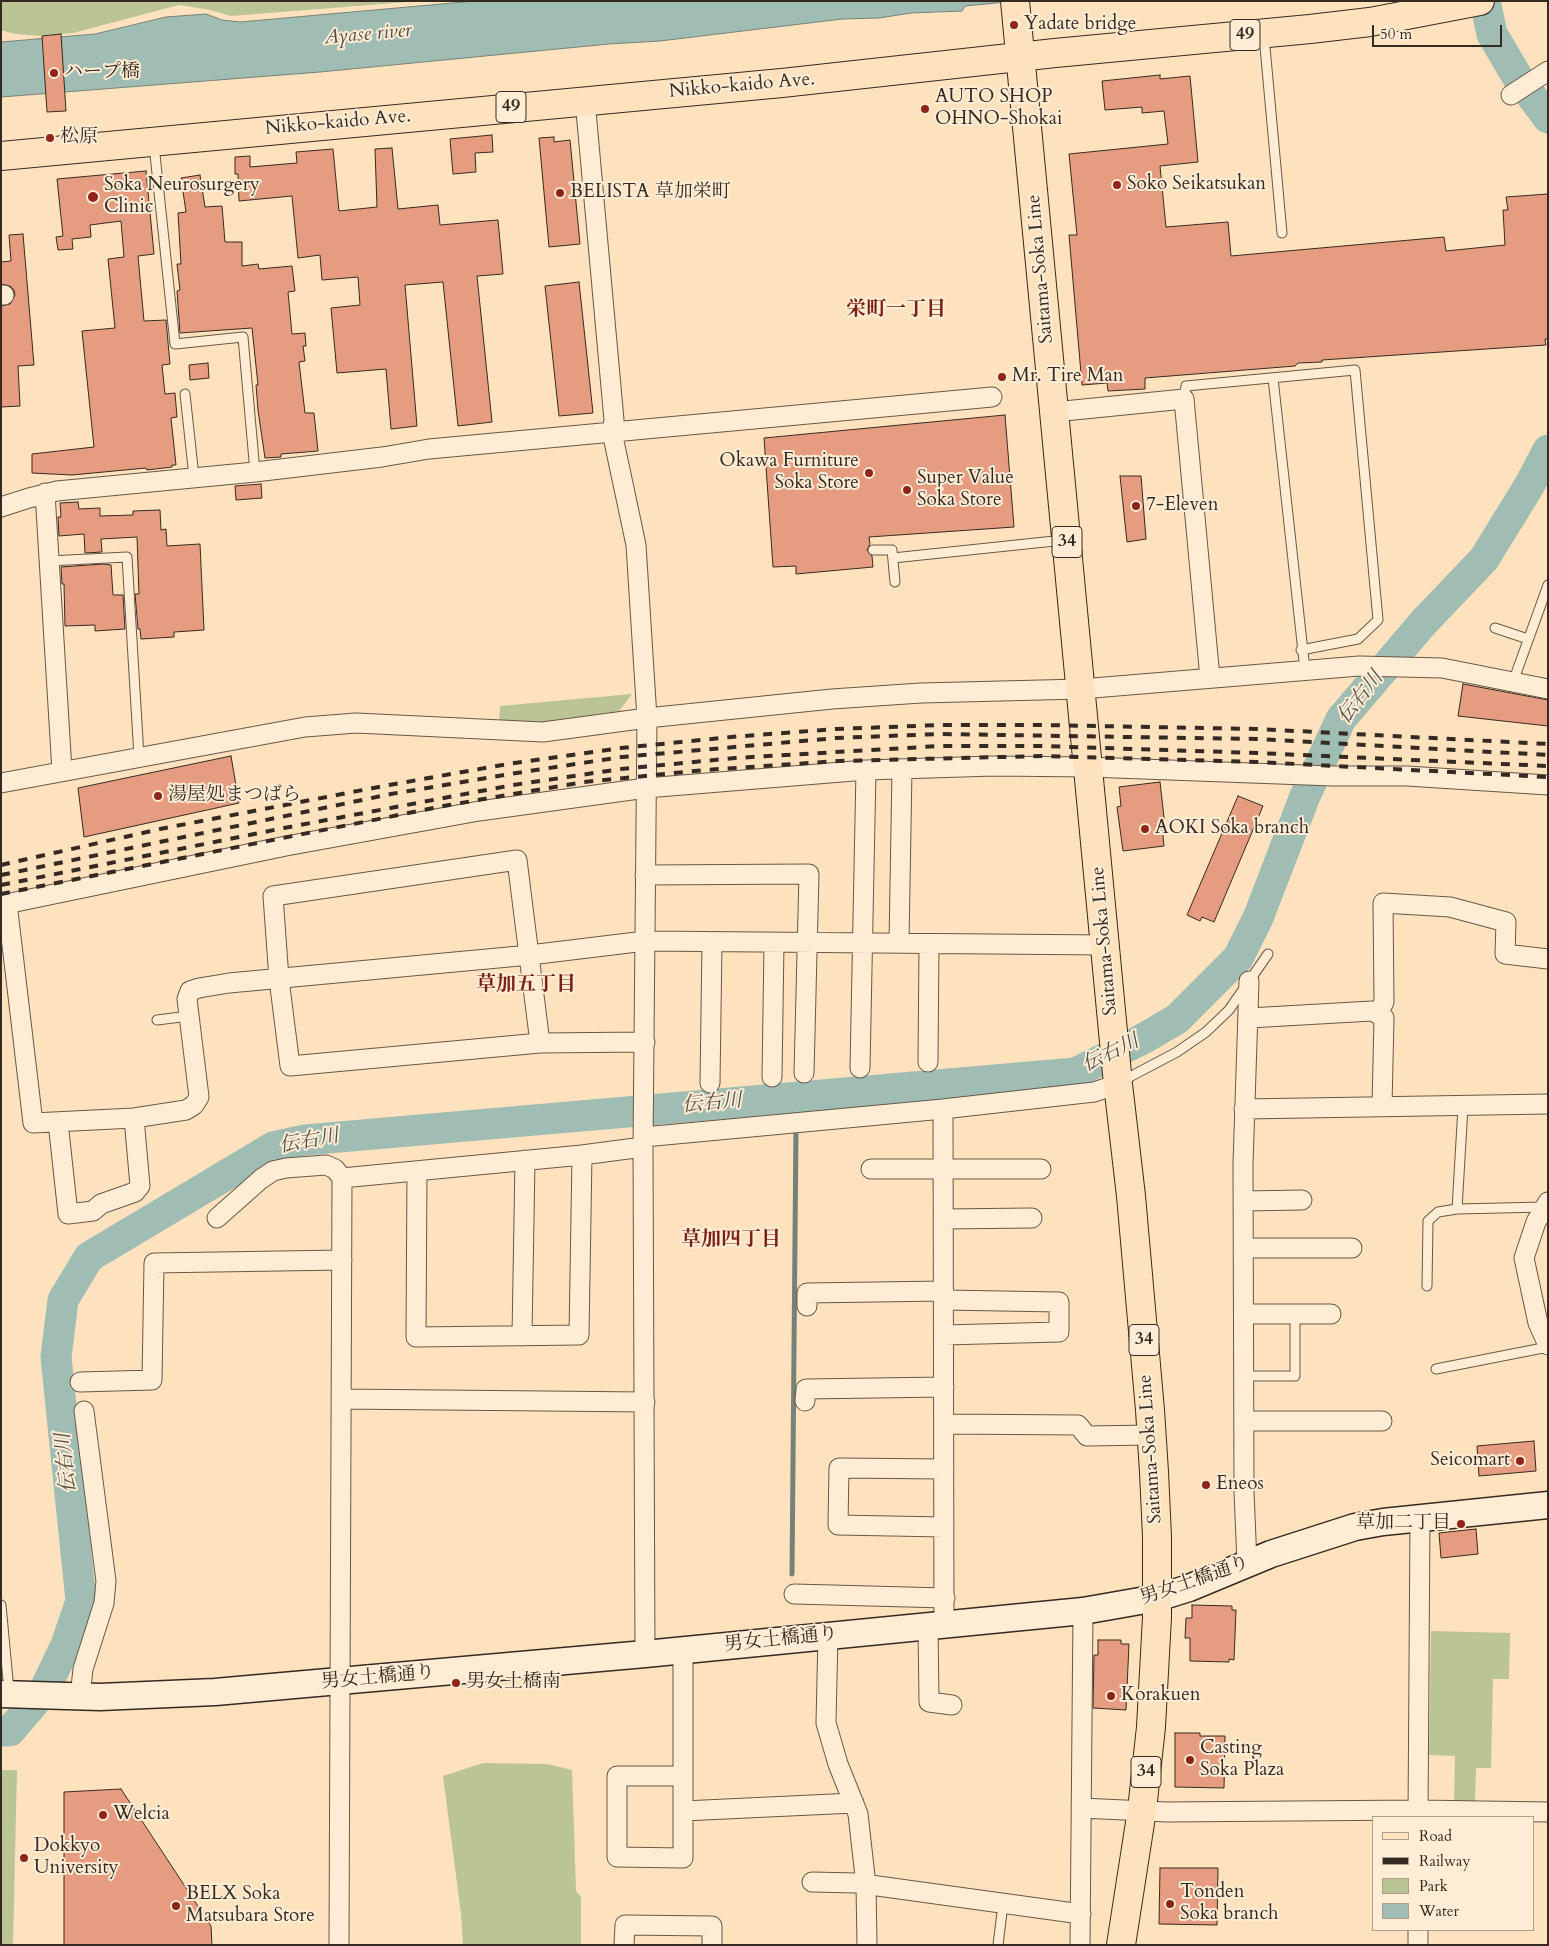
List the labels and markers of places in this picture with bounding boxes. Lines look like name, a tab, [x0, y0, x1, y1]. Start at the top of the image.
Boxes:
place label: Yadate bridge	[1024, 14, 1136, 36]
marker: Yadate bridge	[1008, 19, 1020, 31]
place label: ハープ橋	[64, 62, 140, 84]
marker: ハープ橋	[48, 67, 60, 79]
place label: AUTO SHOP OHNO-Shokai	[935, 87, 1062, 131]
marker: AUTO SHOP OHNO-Shokai	[919, 103, 931, 115]
place label: 松原	[60, 127, 98, 149]
marker: 松原	[44, 132, 56, 144]
place label: Soko Seikatsukan	[1127, 174, 1266, 196]
place label: Soka Neurosurgery Clinic	[104, 175, 260, 219]
marker: Soko Seikatsukan	[1111, 179, 1123, 191]
place label: BELISTA 草加栄町	[570, 182, 731, 204]
marker: BELISTA 草加栄町	[554, 187, 566, 199]
marker: Soka Neurosurgery Clinic	[86, 190, 100, 204]
place label: Mr. Tire Man	[1012, 366, 1124, 388]
marker: Mr. Tire Man	[996, 371, 1008, 383]
place label: Okawa Furniture Soka Store	[719, 451, 859, 495]
marker: Okawa Furniture Soka Store	[863, 467, 875, 479]
place label: Super Value Soka Store	[917, 468, 1014, 512]
marker: Super Value Soka Store	[901, 484, 913, 496]
place label: 7-Eleven	[1146, 495, 1218, 517]
marker: 7-Eleven	[1130, 500, 1142, 512]
place label: 湯屋処まつばら	[168, 785, 301, 807]
marker: 湯屋処まつばら	[152, 790, 164, 802]
place label: AOKI Soka branch	[1155, 818, 1309, 840]
marker: AOKI Soka branch	[1139, 823, 1151, 835]
place label: Seicomart	[1430, 1450, 1510, 1472]
marker: Seicomart	[1514, 1455, 1526, 1467]
place label: Eneos	[1216, 1474, 1264, 1496]
marker: Eneos	[1200, 1479, 1212, 1491]
place label: 草加二丁目	[1356, 1513, 1451, 1535]
marker: 草加二丁目	[1455, 1518, 1467, 1530]
place label: 男女土橋南	[466, 1672, 561, 1694]
marker: 男女土橋南	[450, 1677, 462, 1689]
place label: Korakuen	[1121, 1685, 1201, 1707]
marker: Korakuen	[1105, 1690, 1117, 1702]
place label: Casting Soka Plaza	[1200, 1738, 1284, 1782]
marker: Casting Soka Plaza	[1184, 1754, 1196, 1766]
place label: Welcia	[113, 1804, 170, 1826]
marker: Welcia	[97, 1809, 109, 1821]
place label: Dokkyo University	[34, 1836, 119, 1880]
marker: Dokkyo University	[18, 1852, 30, 1864]
place label: Tonden Soka branch	[1180, 1882, 1278, 1926]
place label: BELX Soka Matsubara Store	[186, 1884, 315, 1928]
marker: Tonden Soka branch	[1164, 1898, 1176, 1910]
marker: BELX Soka Matsubara Store	[170, 1900, 182, 1912]

